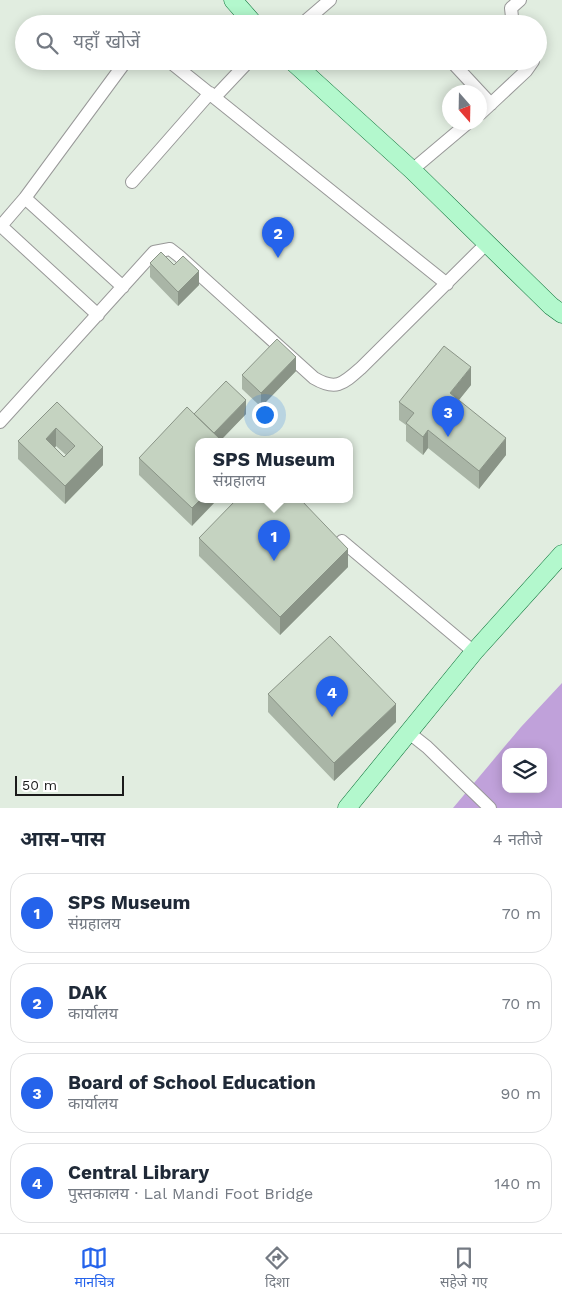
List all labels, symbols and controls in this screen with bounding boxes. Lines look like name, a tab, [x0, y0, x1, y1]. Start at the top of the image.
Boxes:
search box	[15, 15, 547, 70]
icon: search	[33, 29, 61, 57]
text: यहाँ खोजें	[73, 30, 140, 53]
north arrow	[442, 85, 487, 130]
pin: 2	[262, 217, 294, 258]
pin: 3	[432, 396, 464, 437]
your location	[252, 402, 278, 428]
popup	[195, 438, 353, 503]
text: SPS Museum	[213, 448, 335, 471]
text: संग्रहालय	[213, 471, 265, 490]
pin: 1	[258, 520, 290, 561]
pin: 4	[316, 676, 348, 717]
map controls	[502, 748, 547, 793]
button: layers	[502, 748, 547, 793]
scale bar	[15, 773, 124, 796]
text: 50 m	[22, 777, 57, 793]
text: आस-पास	[20, 826, 105, 851]
text: 4 नतीजे	[493, 830, 542, 849]
text: SPS Museum	[68, 891, 190, 914]
text: 1	[34, 904, 40, 923]
text: 70 m	[502, 904, 541, 923]
text: संग्रहालय	[68, 914, 121, 933]
text: DAK	[68, 981, 107, 1004]
text: 2	[32, 994, 42, 1013]
text: 70 m	[502, 994, 541, 1013]
text: कार्यालय	[68, 1004, 118, 1023]
text: Board of School Education	[68, 1071, 316, 1094]
text: 3	[32, 1084, 42, 1103]
text: 90 m	[500, 1084, 541, 1103]
text: कार्यालय	[68, 1094, 118, 1113]
text: Central Library	[68, 1161, 209, 1184]
text: 4	[32, 1174, 42, 1193]
text: 140 m	[494, 1174, 541, 1193]
text: पुस्तकालय · Lal Mandi Foot Bridge	[68, 1184, 313, 1203]
tab: मानचित्र	[74, 1244, 114, 1293]
tab: दिशा	[263, 1244, 291, 1293]
tab: सहेजे गए	[440, 1244, 488, 1293]

